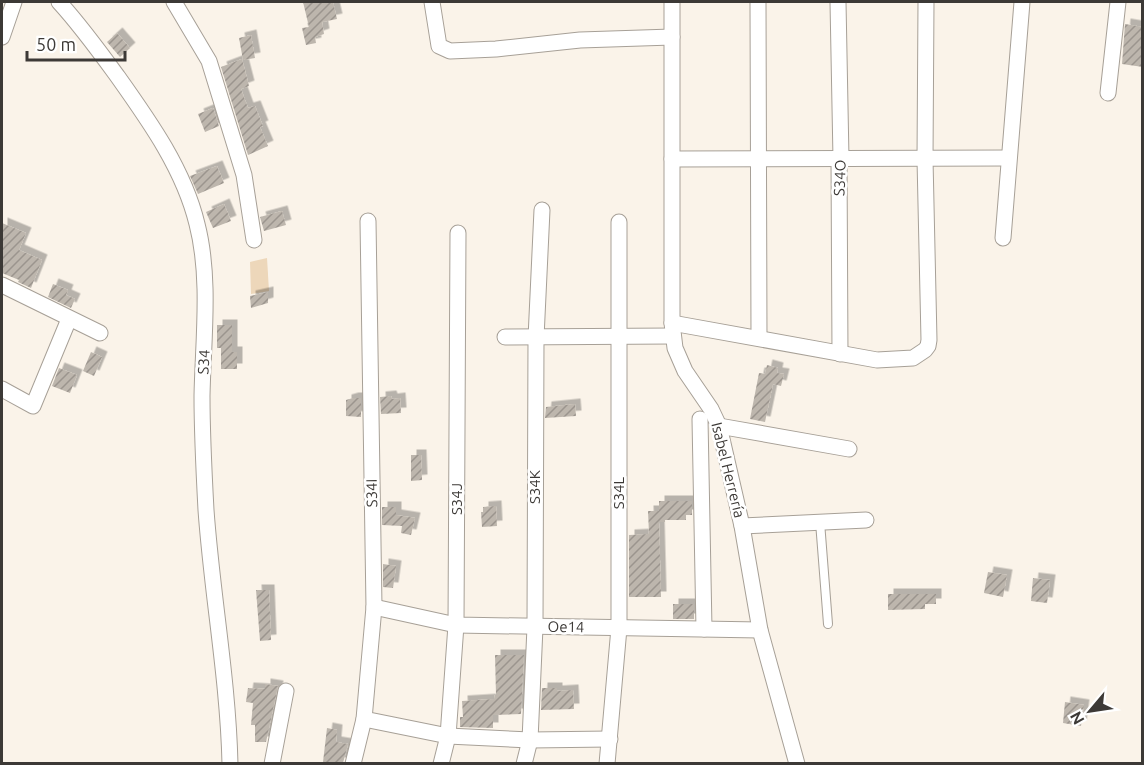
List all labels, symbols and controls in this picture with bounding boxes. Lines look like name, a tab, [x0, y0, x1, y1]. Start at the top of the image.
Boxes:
scale bar	[27, 24, 124, 62]
text: 50 m	[36, 34, 76, 54]
street label: S34O	[830, 159, 849, 196]
street label: S34	[194, 349, 213, 375]
street label: Isabel Herrería	[708, 420, 749, 519]
street label: S34K	[526, 470, 543, 504]
street label: S34L	[610, 476, 627, 509]
street label: S34I	[363, 479, 380, 507]
street label: S34J	[448, 483, 465, 515]
street label: Oe14	[547, 618, 585, 635]
north arrow	[1060, 681, 1120, 741]
text: N	[1066, 709, 1088, 728]

